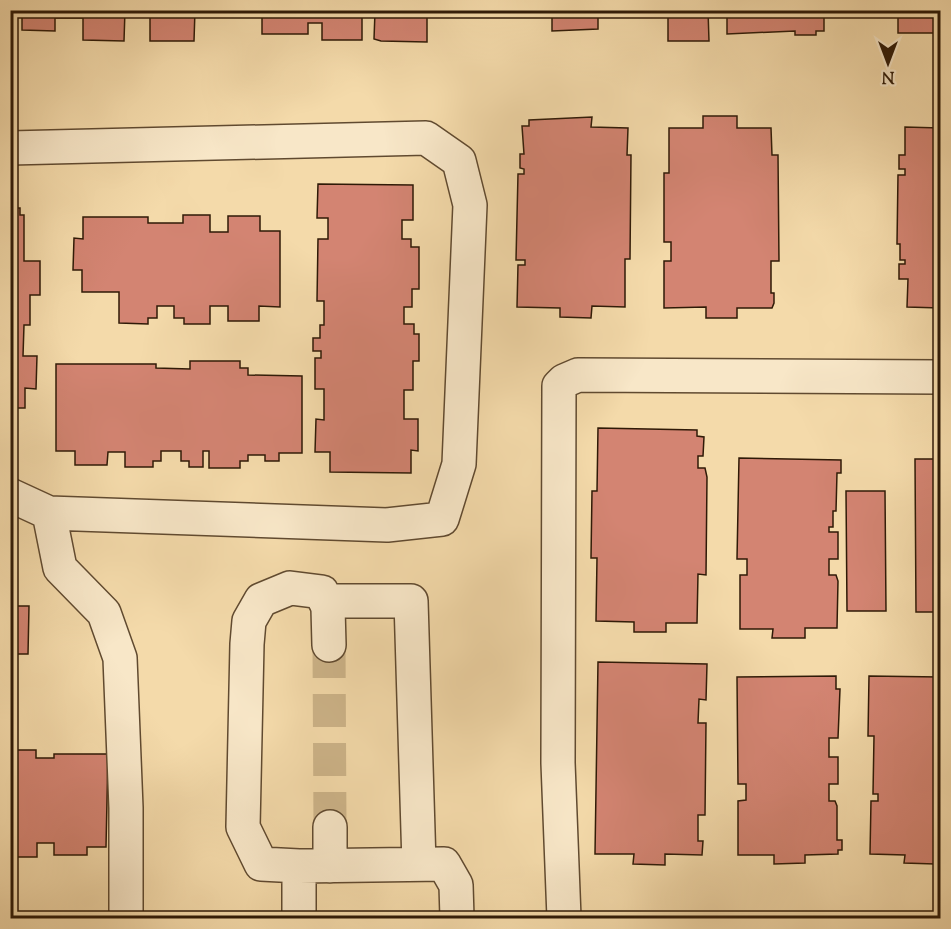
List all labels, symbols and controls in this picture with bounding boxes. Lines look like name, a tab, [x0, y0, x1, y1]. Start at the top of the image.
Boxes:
north arrow	[858, 33, 918, 93]
text: N	[881, 64, 894, 87]

